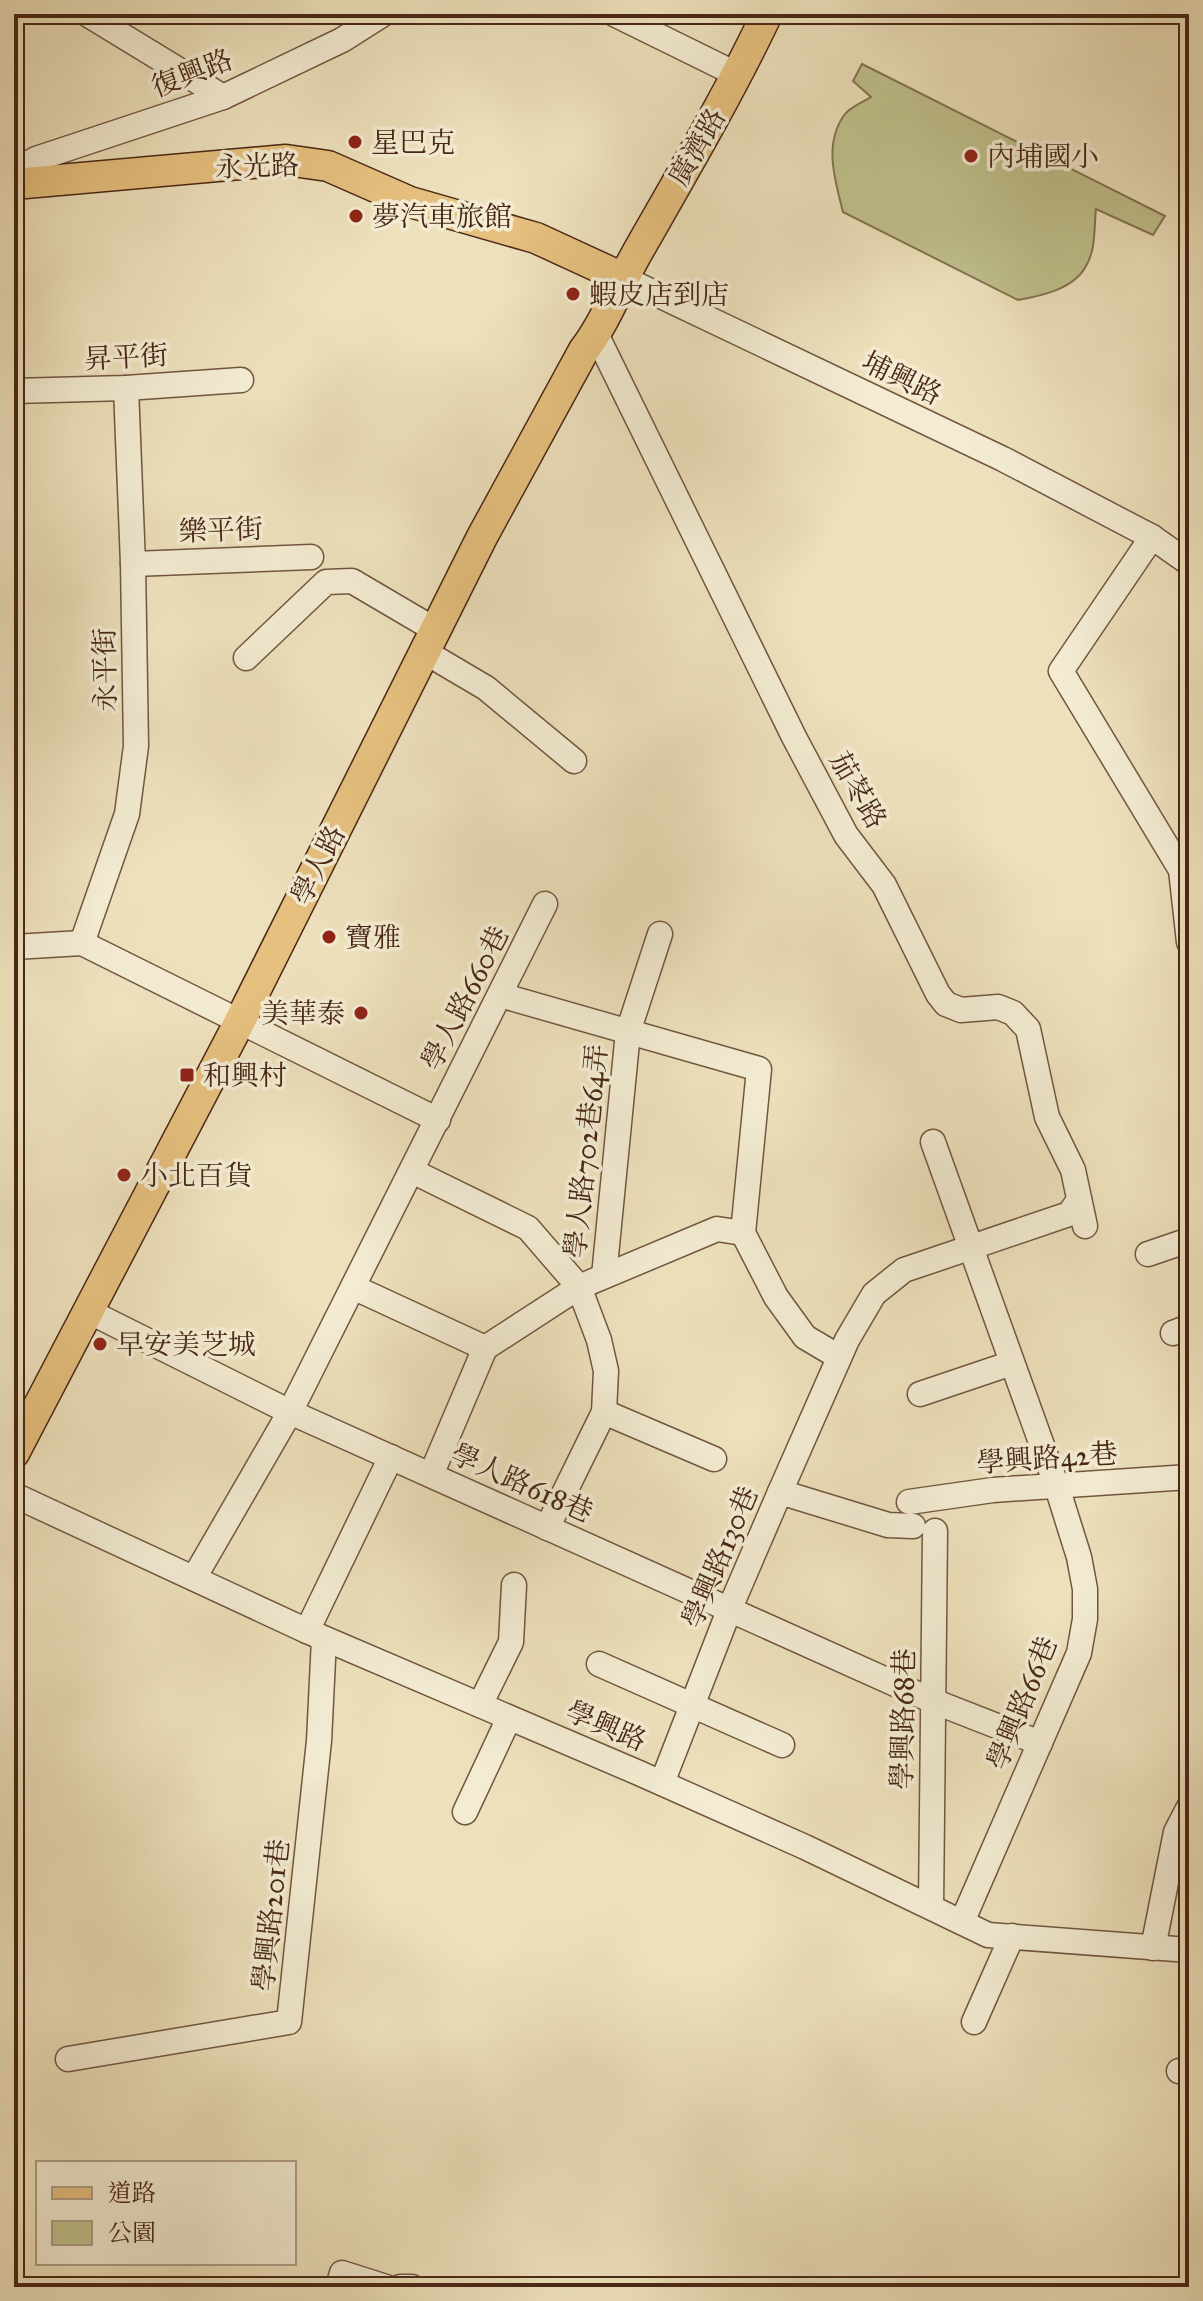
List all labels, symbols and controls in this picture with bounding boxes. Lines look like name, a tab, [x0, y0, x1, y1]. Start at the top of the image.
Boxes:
street label: 復興路	[147, 42, 237, 104]
street label: 廣濟路	[661, 102, 733, 192]
place label: 星巴克	[371, 125, 455, 160]
marker: 星巴克	[346, 133, 364, 151]
place label: 內埔國小	[987, 139, 1099, 174]
street label: 永光路	[214, 147, 300, 185]
marker: 內埔國小	[962, 147, 980, 165]
place label: 夢汽車旅館	[372, 199, 512, 234]
marker: 夢汽車旅館	[347, 207, 365, 225]
place label: 蝦皮店到店	[589, 277, 729, 312]
marker: 蝦皮店到店	[564, 285, 582, 303]
street label: 昇平街	[83, 337, 169, 377]
street label: 埔興路	[857, 344, 947, 412]
street label: 樂平街	[178, 511, 264, 549]
street label: 永平街	[87, 628, 123, 712]
street label: 茄苳路	[822, 745, 894, 835]
street label: 學人路	[283, 820, 353, 910]
place label: 寶雅	[345, 920, 401, 955]
street label: 學人路660巷	[414, 920, 516, 1076]
marker: 寶雅	[320, 928, 338, 946]
place label: 美華泰	[261, 996, 345, 1031]
marker: 美華泰	[352, 1004, 370, 1022]
street label: 學人路702巷64弄	[557, 1042, 615, 1260]
place label: 和興村	[203, 1058, 287, 1093]
marker: 和興村	[178, 1066, 196, 1084]
place label: 小北百貨	[140, 1158, 252, 1193]
marker: 小北百貨	[115, 1166, 133, 1184]
place label: 早安美芝城	[116, 1327, 256, 1362]
marker: 早安美芝城	[91, 1335, 109, 1353]
street label: 學人路618巷	[445, 1436, 599, 1530]
street label: 學興路42巷	[975, 1436, 1119, 1480]
street label: 學興路130巷	[674, 1481, 766, 1633]
street label: 學興路66巷	[979, 1631, 1065, 1775]
street label: 學興路68巷	[884, 1648, 922, 1790]
street label: 學興路	[560, 1693, 652, 1759]
street label: 學興路201巷	[246, 1837, 296, 1993]
legend	[36, 2161, 296, 2265]
text: 道路	[108, 2178, 156, 2208]
text: 公園	[108, 2218, 156, 2248]

